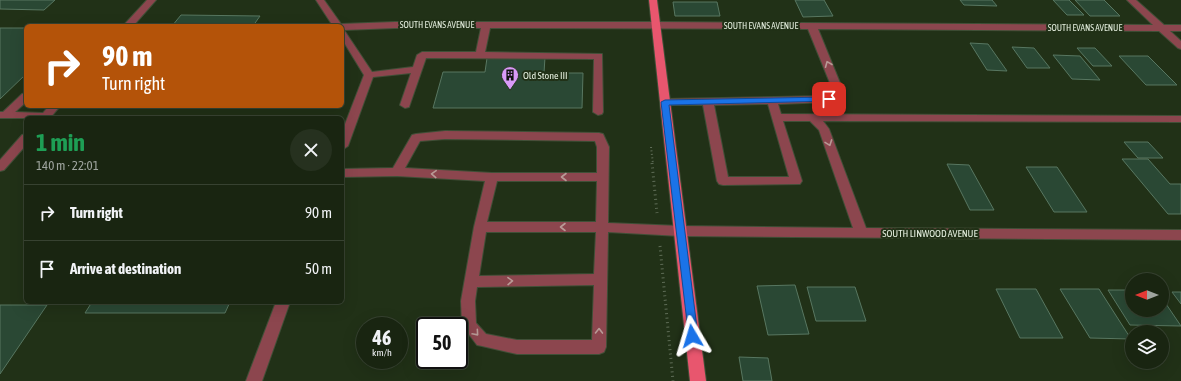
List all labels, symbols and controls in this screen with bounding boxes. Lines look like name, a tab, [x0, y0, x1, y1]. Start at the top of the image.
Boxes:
street label: SOUTH EVANS AVENUE	[400, 20, 474, 30]
street label: SOUTH EVANS AVENUE	[724, 21, 798, 31]
street label: SOUTH EVANS AVENUE	[1048, 23, 1122, 33]
icon: right	[36, 40, 88, 92]
text: 90 m	[102, 40, 152, 72]
one-way arrow	[824, 61, 832, 68]
building icon: Old Stone III	[500, 65, 520, 90]
place label: Old Stone III	[523, 70, 568, 81]
text: Turn right	[102, 73, 165, 94]
pin	[812, 82, 846, 116]
icon: arrive	[818, 88, 840, 110]
text: 1 min	[36, 129, 85, 156]
button: close	[290, 129, 332, 171]
one-way arrow	[824, 140, 832, 147]
text: 140 m · 22:01	[36, 158, 99, 173]
one-way arrow	[431, 170, 437, 178]
one-way arrow	[561, 173, 567, 181]
icon: right	[36, 202, 58, 224]
text: Turn right	[70, 204, 123, 221]
text: 90 m	[305, 204, 332, 221]
one-way arrow	[560, 223, 566, 231]
street label: SOUTH LINWOOD AVENUE	[882, 228, 979, 239]
icon: arrive	[36, 258, 58, 280]
text: Arrive at destination	[70, 260, 181, 277]
text: 50 m	[305, 260, 332, 277]
north arrow	[1125, 273, 1169, 317]
map controls	[1125, 273, 1169, 369]
one-way arrow	[507, 277, 513, 286]
position arrow	[671, 315, 713, 357]
speed limit sign: 50	[416, 317, 468, 369]
button: layers	[1125, 325, 1169, 369]
text: 46	[373, 326, 391, 349]
one-way arrow	[471, 328, 478, 335]
one-way arrow	[595, 328, 604, 334]
text: km/h	[372, 347, 392, 358]

